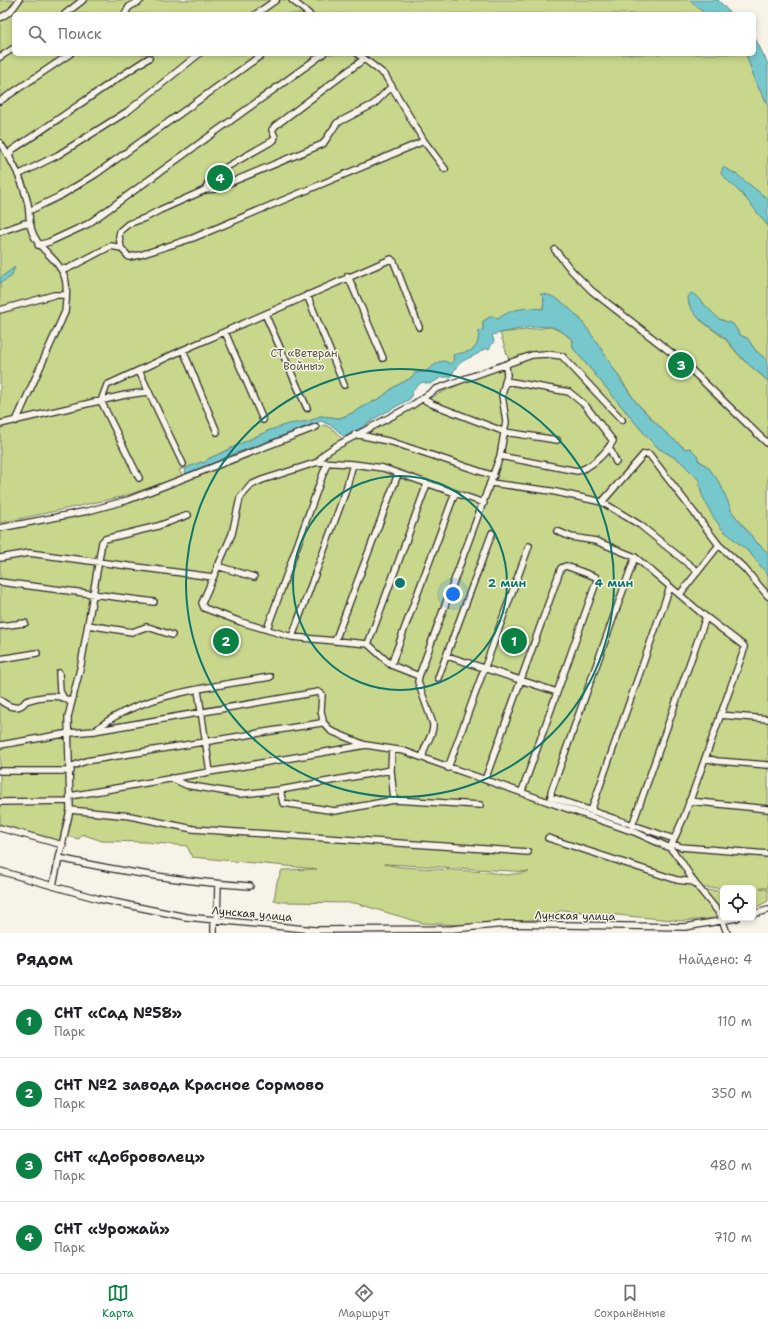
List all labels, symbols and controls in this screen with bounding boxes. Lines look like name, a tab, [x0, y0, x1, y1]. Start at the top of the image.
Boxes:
search box	[12, 12, 756, 56]
icon: search	[26, 23, 48, 45]
text: Поиск	[58, 24, 102, 44]
pin: 4	[207, 163, 233, 193]
park label: СТ «Ветеран Войны»	[270, 346, 338, 374]
pin: 3	[668, 350, 694, 380]
text: 2 мин	[488, 575, 526, 591]
text: 4 мин	[595, 575, 633, 591]
centre of rings	[393, 576, 407, 590]
your location	[443, 584, 463, 604]
pin: 2	[213, 626, 239, 656]
pin: 1	[501, 626, 527, 656]
map controls	[720, 885, 756, 921]
button: locate	[720, 885, 756, 921]
street label: Лунская улица	[211, 903, 293, 925]
street label: Лунская улица	[535, 908, 616, 924]
text: Рядом	[16, 948, 73, 970]
text: Найдено: 4	[678, 951, 752, 968]
text: СНТ «Сад №58»	[54, 1003, 182, 1023]
text: 1	[26, 1013, 32, 1030]
text: 110 m	[717, 1013, 752, 1030]
text: Парк	[54, 1023, 85, 1040]
text: СНТ №2 завода Красное Сормово	[54, 1075, 324, 1095]
text: 2	[24, 1085, 34, 1102]
text: 350 m	[711, 1085, 752, 1102]
text: Парк	[54, 1095, 85, 1112]
text: СНТ «Доброволец»	[54, 1147, 205, 1167]
text: 3	[24, 1157, 34, 1174]
text: 480 m	[710, 1157, 752, 1174]
text: Парк	[54, 1167, 85, 1184]
text: СНТ «Урожай»	[54, 1219, 170, 1239]
text: 4	[24, 1229, 34, 1246]
text: 710 m	[714, 1229, 752, 1246]
text: Парк	[54, 1239, 85, 1256]
tab: Карта	[102, 1282, 134, 1321]
tab: Маршрут	[338, 1282, 389, 1321]
tab: Сохранённые	[594, 1282, 666, 1321]

